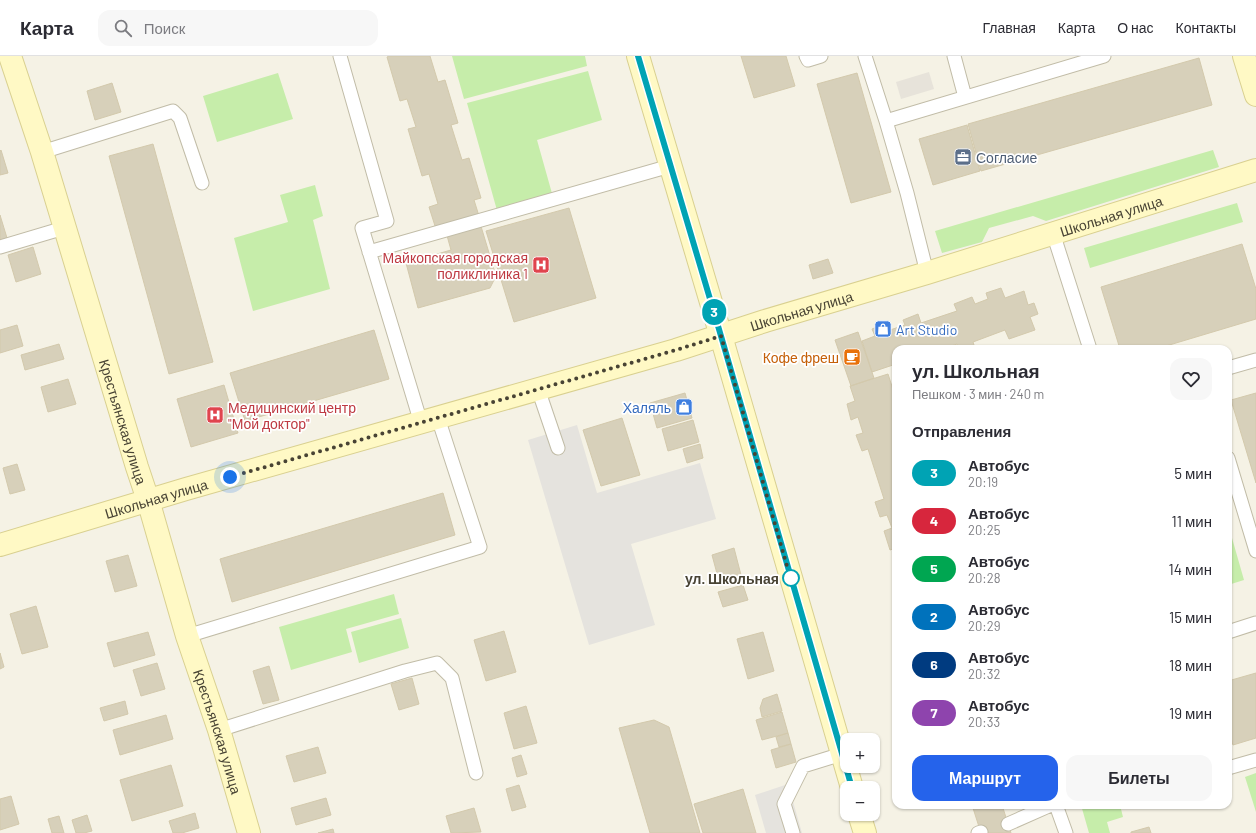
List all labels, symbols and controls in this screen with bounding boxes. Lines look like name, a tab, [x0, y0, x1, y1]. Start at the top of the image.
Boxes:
search box	[98, 10, 378, 46]
text: Карта	[20, 16, 74, 39]
icon: search	[112, 17, 134, 39]
text: Поиск	[144, 19, 185, 37]
text: Главная	[983, 19, 1036, 36]
text: Карта	[1058, 19, 1095, 36]
text: О нас	[1117, 19, 1154, 36]
text: Контакты	[1176, 19, 1236, 36]
office icon: Согласие	[953, 147, 973, 167]
place label: Согласие	[976, 149, 1037, 166]
street label: Школьная улица	[1058, 191, 1165, 239]
place label: Майкопская городская поликлиника 1	[383, 249, 528, 282]
hospital icon: Майкопская городская поликлиника 1	[531, 255, 551, 275]
street label: Школьная улица	[748, 287, 855, 334]
line badge: 3	[701, 299, 727, 325]
text: 3	[710, 303, 718, 320]
shop icon: Art Studio	[873, 319, 893, 339]
place label: Art Studio	[896, 321, 957, 338]
cafe icon: Кофе фреш	[842, 347, 862, 367]
place label: Кофе фреш	[763, 349, 839, 366]
street label: Крестьянская улица	[96, 357, 151, 487]
button: heart	[1170, 358, 1212, 400]
text: ул. Школьная	[912, 359, 1040, 382]
text: Пешком · 3 мин · 240 m	[912, 386, 1044, 402]
shop icon: Халяль	[674, 397, 694, 417]
place label: Медицинский центр "Мой доктор"	[228, 399, 356, 432]
place label: Халяль	[623, 399, 671, 416]
hospital icon: Медицинский центр "Мой доктор"	[205, 405, 225, 425]
text: Отправления	[912, 422, 1011, 440]
text: Автобус	[968, 456, 1030, 474]
text: 3	[930, 464, 938, 481]
text: 5 мин	[1174, 464, 1212, 482]
your location	[220, 467, 240, 487]
text: 20:19	[968, 474, 998, 490]
street label: Школьная улица	[103, 475, 210, 522]
text: Автобус	[968, 504, 1030, 522]
text: 4	[930, 512, 938, 529]
text: 11 мин	[1171, 512, 1212, 530]
text: 20:25	[968, 522, 1000, 538]
text: Автобус	[968, 552, 1030, 570]
text: 5	[930, 560, 938, 577]
text: 14 мин	[1169, 560, 1212, 578]
marker: ул. Школьная	[782, 569, 800, 587]
place label: ул. Школьная	[685, 570, 779, 587]
text: 20:28	[968, 570, 1000, 586]
text: Автобус	[968, 600, 1030, 618]
text: 2	[930, 608, 938, 625]
text: 15 мин	[1169, 608, 1212, 626]
text: 20:29	[968, 618, 1000, 634]
text: Автобус	[968, 648, 1030, 666]
text: 6	[930, 656, 938, 673]
text: 18 мин	[1169, 656, 1212, 674]
text: 20:32	[968, 666, 1000, 682]
street label: Крестьянская улица	[190, 667, 246, 796]
text: Автобус	[968, 696, 1030, 714]
text: 7	[931, 704, 937, 721]
text: 19 мин	[1169, 704, 1212, 722]
text: 20:33	[968, 714, 1000, 730]
map controls	[840, 733, 880, 821]
button: +	[840, 733, 880, 773]
button: Маршрут	[912, 755, 1058, 801]
button: Билеты	[1066, 755, 1212, 801]
button: −	[840, 781, 880, 821]

